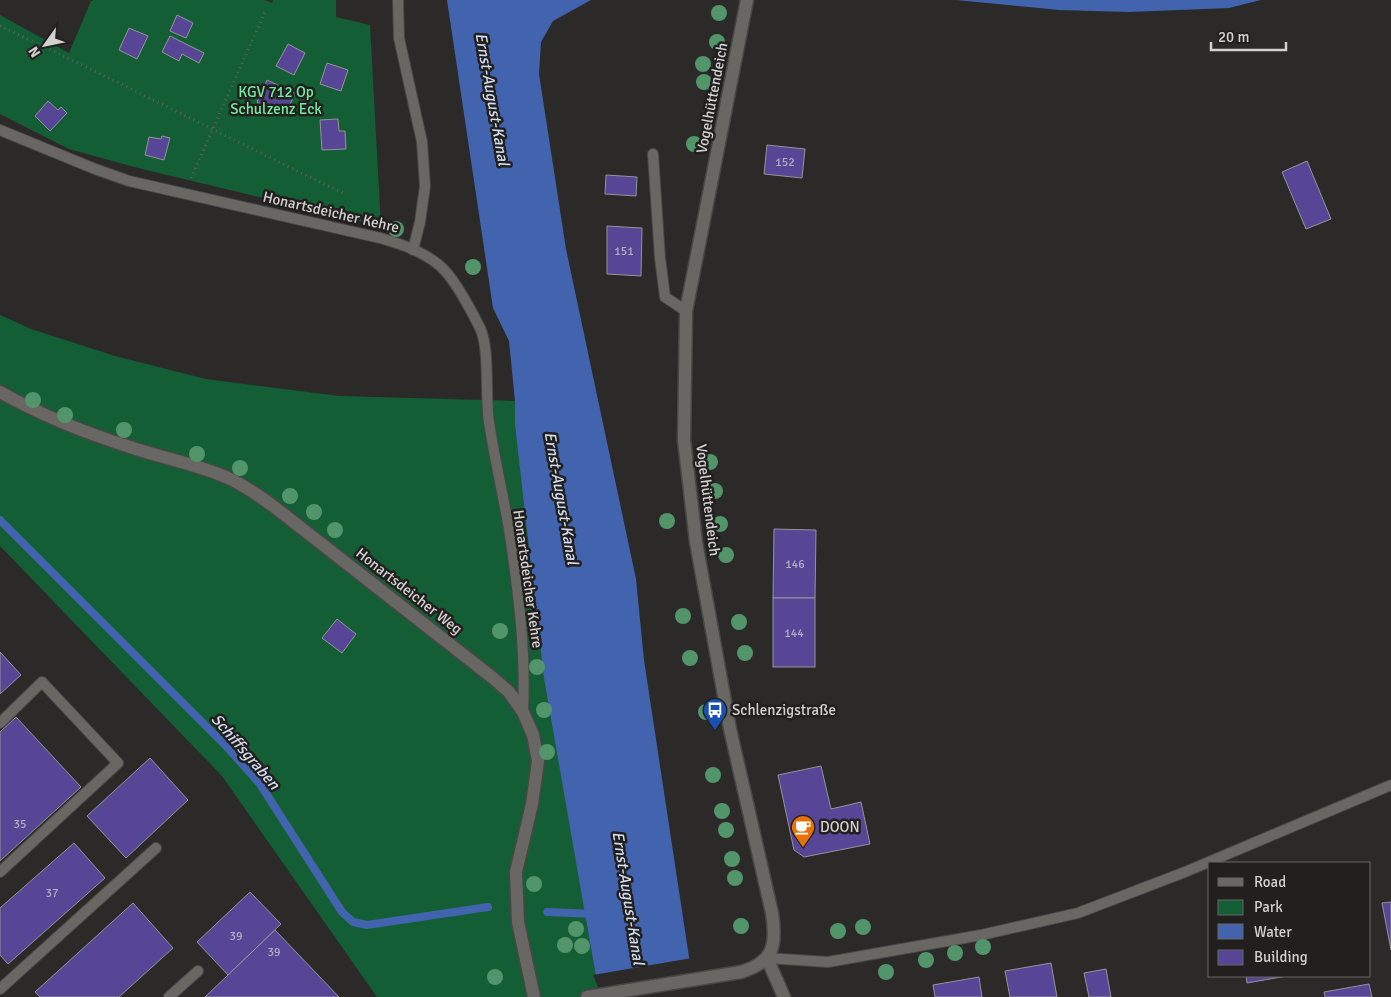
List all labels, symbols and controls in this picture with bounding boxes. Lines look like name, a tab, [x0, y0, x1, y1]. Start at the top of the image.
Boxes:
north arrow	[20, 20, 70, 70]
scale bar	[1211, 20, 1286, 52]
text: 20 m	[1218, 28, 1249, 46]
water label: Ernst-August-Kanal	[470, 31, 514, 169]
street label: Vogelhüttendeich	[692, 41, 732, 155]
text: N	[25, 43, 44, 61]
park label: KGV 712 Op Schulzenz Eck	[230, 83, 322, 118]
house number: 152	[775, 155, 795, 170]
street label: Honartsdeicher Kehre	[261, 188, 401, 236]
house number: 151	[614, 244, 634, 259]
water label: Ernst-August-Kanal	[539, 430, 583, 568]
street label: Vogelhüttendeich	[692, 443, 724, 557]
street label: Honartsdeicher Kehre	[509, 509, 547, 649]
street label: Honartsdeicher Weg	[352, 544, 466, 638]
house number: 146	[785, 557, 805, 572]
house number: 144	[784, 626, 804, 641]
bus stop icon: Schlenzigstraße	[702, 697, 728, 731]
place label: Schlenzigstraße	[732, 701, 836, 719]
water label: Schiffsgraben	[207, 710, 285, 795]
cafe icon: DOON	[790, 814, 816, 848]
house number: 35	[14, 817, 26, 832]
place label: DOON	[820, 818, 860, 836]
water label: Ernst-August-Kanal	[608, 830, 649, 968]
legend	[1208, 862, 1371, 977]
text: Road	[1254, 873, 1286, 891]
house number: 37	[46, 886, 58, 901]
text: Park	[1254, 898, 1283, 916]
text: Water	[1254, 923, 1292, 941]
house number: 39	[230, 929, 242, 944]
house number: 39	[268, 945, 280, 960]
text: Building	[1254, 948, 1308, 966]

